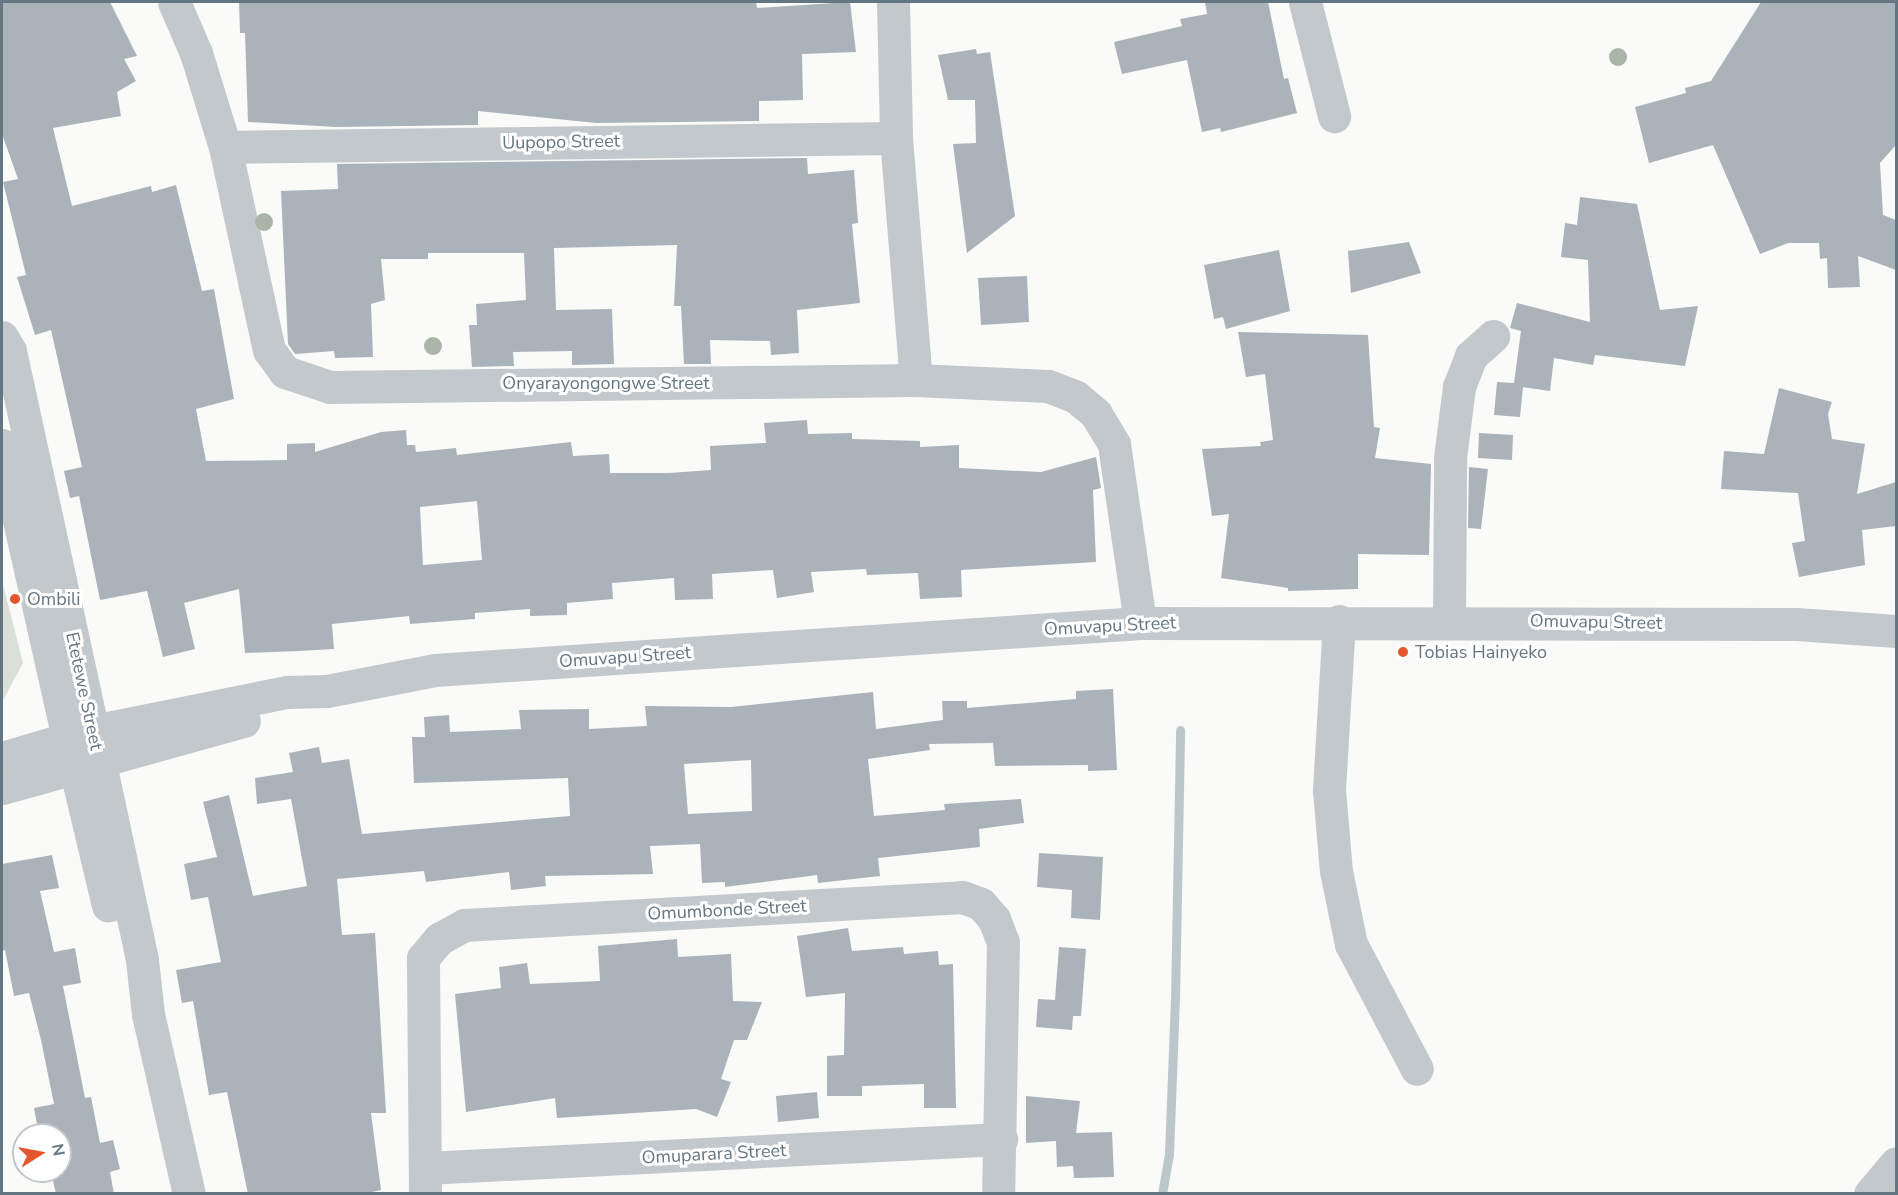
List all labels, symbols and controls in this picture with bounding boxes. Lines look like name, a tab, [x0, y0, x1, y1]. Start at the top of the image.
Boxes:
street label: Uupopo Street	[502, 130, 620, 154]
street label: Onyarayongongwe Street	[502, 372, 710, 394]
place label: Ombili	[27, 588, 80, 610]
marker: Ombili	[8, 592, 22, 606]
street label: Omuvapu Street	[1530, 610, 1662, 634]
street label: Omuvapu Street	[1043, 612, 1177, 640]
street label: Etetewe Street	[61, 630, 107, 752]
place label: Tobias Hainyeko	[1415, 641, 1547, 663]
street label: Omuvapu Street	[558, 642, 692, 672]
marker: Tobias Hainyeko	[1396, 645, 1410, 659]
street label: Omumbonde Street	[647, 895, 807, 925]
north arrow	[12, 1123, 72, 1183]
street label: Omuparara Street	[641, 1139, 787, 1169]
text: N	[46, 1142, 70, 1158]

